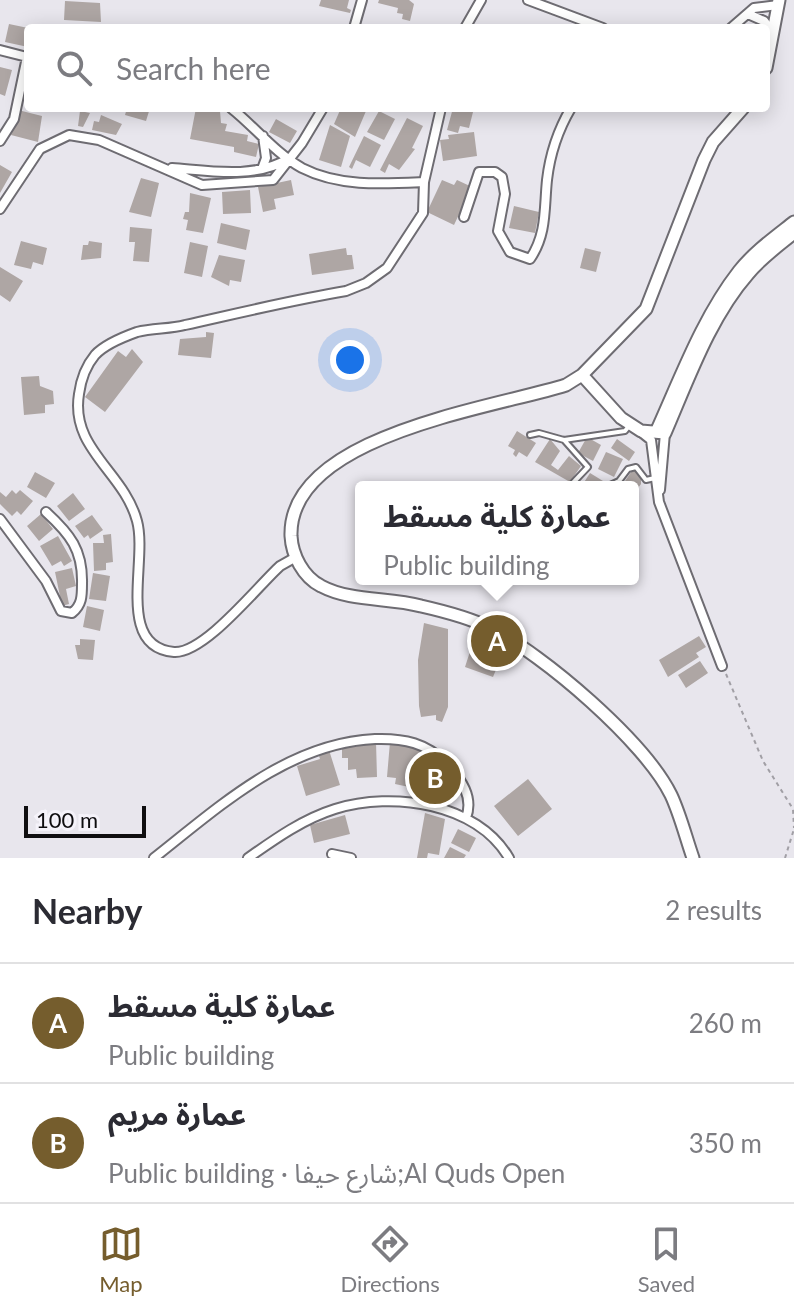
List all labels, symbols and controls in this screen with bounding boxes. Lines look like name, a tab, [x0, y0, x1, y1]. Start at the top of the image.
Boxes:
search box	[24, 24, 770, 112]
icon: search	[52, 46, 96, 90]
text: Search here	[116, 50, 271, 86]
your location	[330, 340, 370, 380]
popup	[355, 481, 639, 585]
text: عمارة كلية مسقط	[383, 497, 611, 533]
text: Public building	[383, 549, 550, 581]
pin: A	[471, 611, 523, 671]
pin: B	[409, 748, 461, 808]
scale bar	[24, 802, 146, 838]
text: 100 m	[36, 806, 98, 833]
text: Nearby	[32, 890, 143, 931]
text: 2 results	[665, 894, 762, 926]
text: عمارة كلية مسقط	[108, 987, 335, 1023]
text: A	[49, 1007, 67, 1039]
text: 260 m	[689, 1007, 762, 1039]
text: Public building	[108, 1039, 274, 1071]
text: عمارة مريم	[108, 1095, 246, 1131]
text: B	[49, 1127, 67, 1159]
text: 350 m	[689, 1127, 762, 1159]
text: Public building · شارع حيفا;Al Quds Open	[108, 1157, 565, 1189]
tab: Map	[99, 1222, 143, 1297]
tab: Directions	[341, 1222, 440, 1297]
tab: Saved	[638, 1222, 695, 1297]

